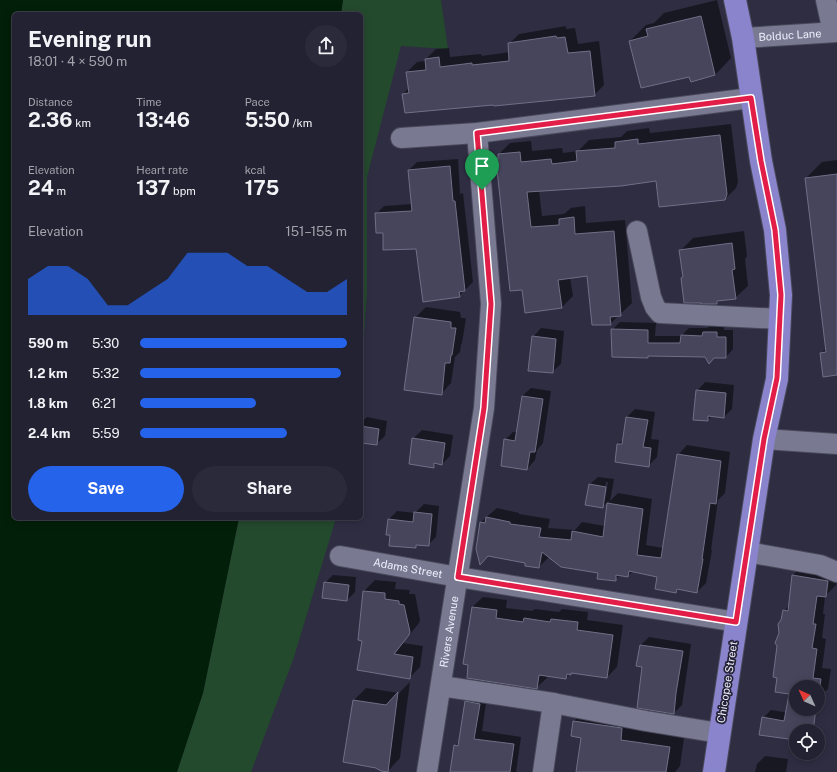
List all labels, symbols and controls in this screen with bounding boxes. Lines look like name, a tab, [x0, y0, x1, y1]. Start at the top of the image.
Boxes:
button: share	[305, 25, 347, 67]
text: Evening run	[28, 26, 152, 52]
street label: Bolduc Lane	[758, 27, 822, 43]
text: 18:01 · 4 × 590 m	[28, 54, 127, 69]
text: Distance	[28, 96, 73, 108]
text: Time	[136, 96, 161, 108]
text: Pace	[245, 96, 270, 108]
text: 2.36	[28, 108, 73, 132]
text: 13:46	[136, 108, 190, 132]
text: 5:50	[245, 108, 290, 132]
text: km	[73, 117, 91, 129]
text: /km	[290, 117, 312, 129]
pin	[465, 149, 499, 190]
icon: arrive	[471, 155, 493, 177]
text: Elevation	[28, 164, 75, 176]
text: Heart rate	[136, 164, 188, 176]
text: kcal	[245, 164, 266, 176]
text: 24	[28, 176, 54, 200]
text: 137	[136, 176, 170, 200]
text: 175	[245, 176, 279, 200]
text: m	[54, 185, 66, 197]
text: bpm	[170, 185, 196, 197]
text: Elevation	[28, 224, 83, 239]
text: 151–155 m	[286, 224, 347, 239]
text: 590 m	[28, 336, 68, 351]
text: 5:30	[92, 336, 119, 351]
text: 1.2 km	[28, 366, 68, 381]
text: 5:32	[92, 366, 119, 381]
text: 1.8 km	[28, 396, 68, 411]
text: 6:21	[92, 396, 116, 411]
text: 2.4 km	[28, 426, 70, 441]
text: 5:59	[92, 426, 120, 441]
button: Save	[28, 466, 184, 512]
button: Share	[192, 466, 347, 512]
street label: Adams Street	[372, 556, 444, 580]
street label: Rivers Avenue	[437, 595, 460, 668]
street label: Chicopee Street	[715, 640, 739, 724]
north arrow	[789, 680, 825, 716]
map controls	[789, 680, 825, 760]
button: locate	[789, 724, 825, 760]

